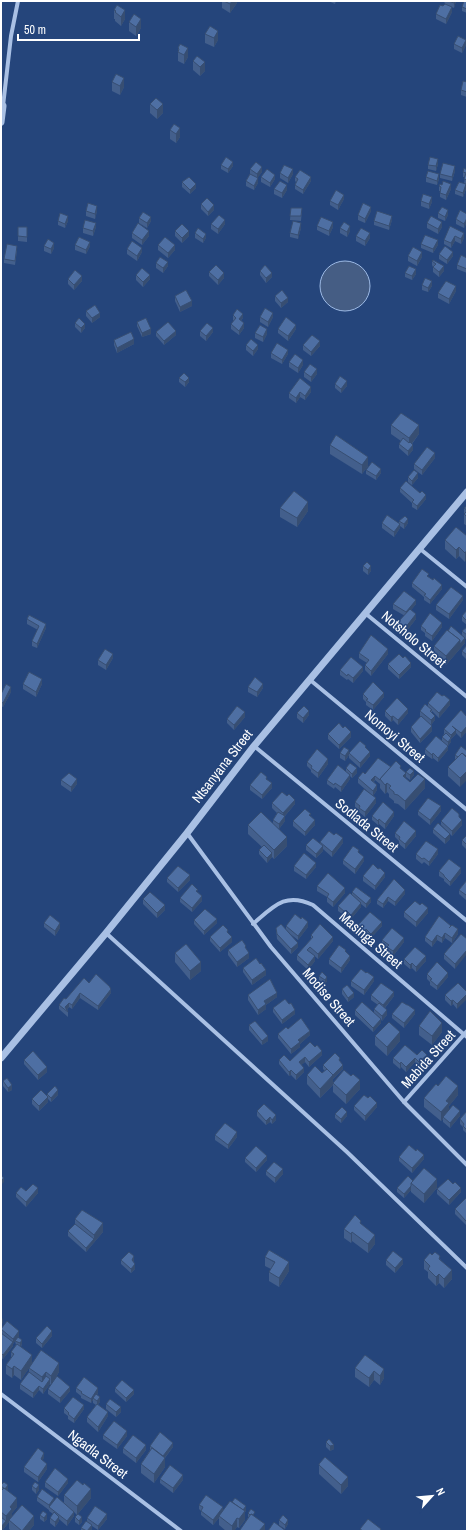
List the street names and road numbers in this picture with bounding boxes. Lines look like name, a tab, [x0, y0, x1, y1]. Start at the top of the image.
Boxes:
street label: Notsholo Street	[378, 607, 450, 671]
street label: Nomoyi Street	[361, 706, 429, 766]
street label: Ntsanyana Street	[188, 726, 256, 806]
street label: Sodlada Street	[332, 794, 402, 856]
street label: Masinga Street	[336, 908, 406, 972]
street label: Modise Street	[299, 964, 359, 1030]
street label: Mabida Street	[397, 1026, 459, 1092]
street label: Ngadla Street	[65, 1426, 131, 1482]

